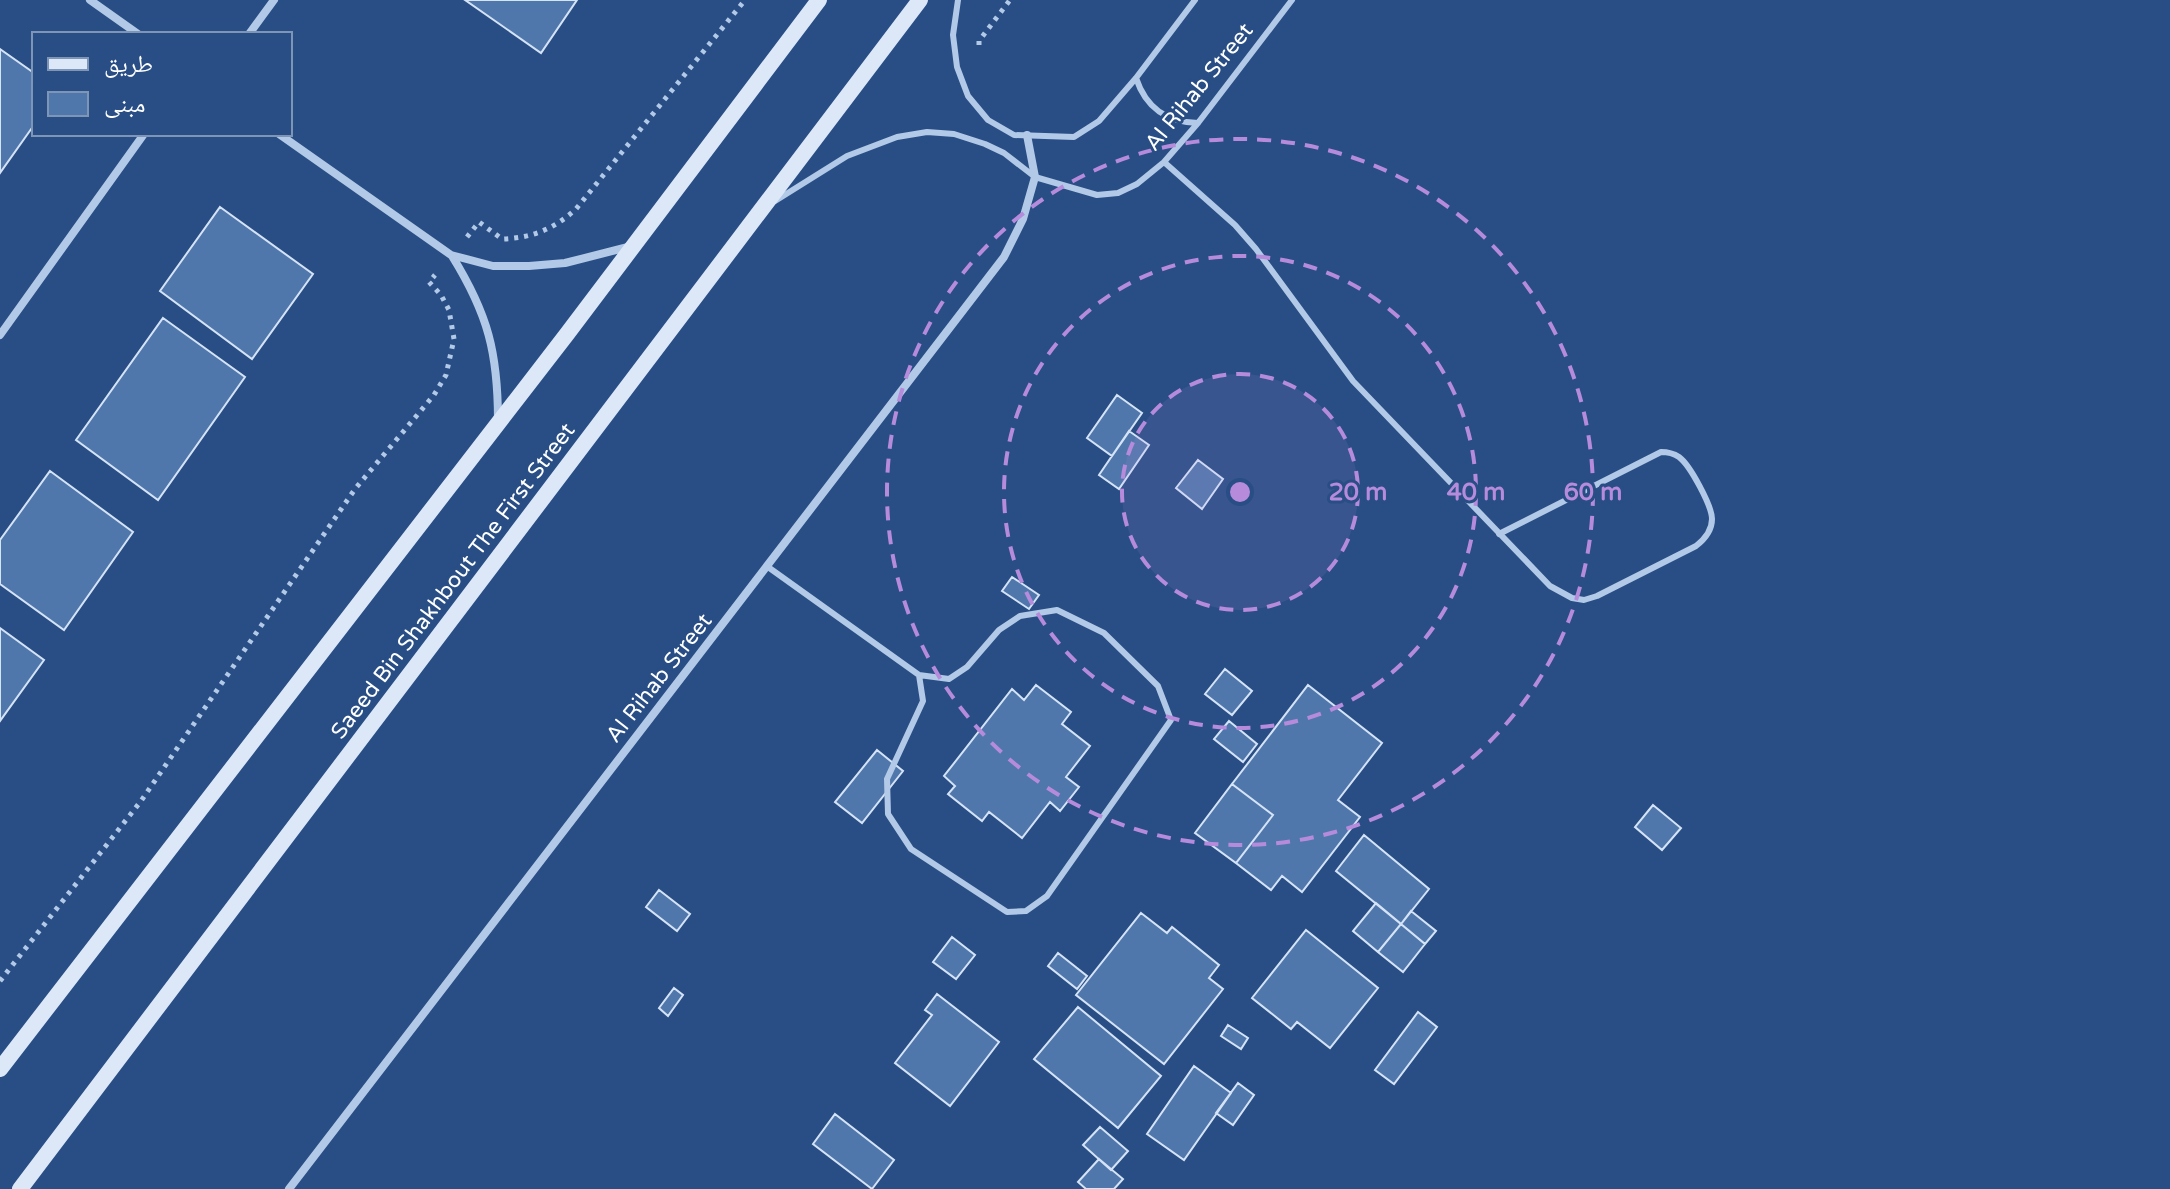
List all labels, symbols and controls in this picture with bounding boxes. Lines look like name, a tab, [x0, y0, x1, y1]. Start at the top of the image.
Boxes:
street label: Al Rihab Street	[1140, 18, 1258, 156]
legend	[32, 32, 292, 136]
text: طريق	[104, 50, 153, 79]
text: مبنى	[104, 90, 145, 119]
street label: Saeed Bin Shakhbout The First Street	[326, 418, 580, 744]
centre of rings	[1226, 478, 1254, 506]
text: 20 m	[1329, 478, 1387, 507]
text: 40 m	[1447, 478, 1505, 507]
text: 60 m	[1564, 478, 1622, 507]
street label: Al Rihab Street	[600, 608, 718, 748]

